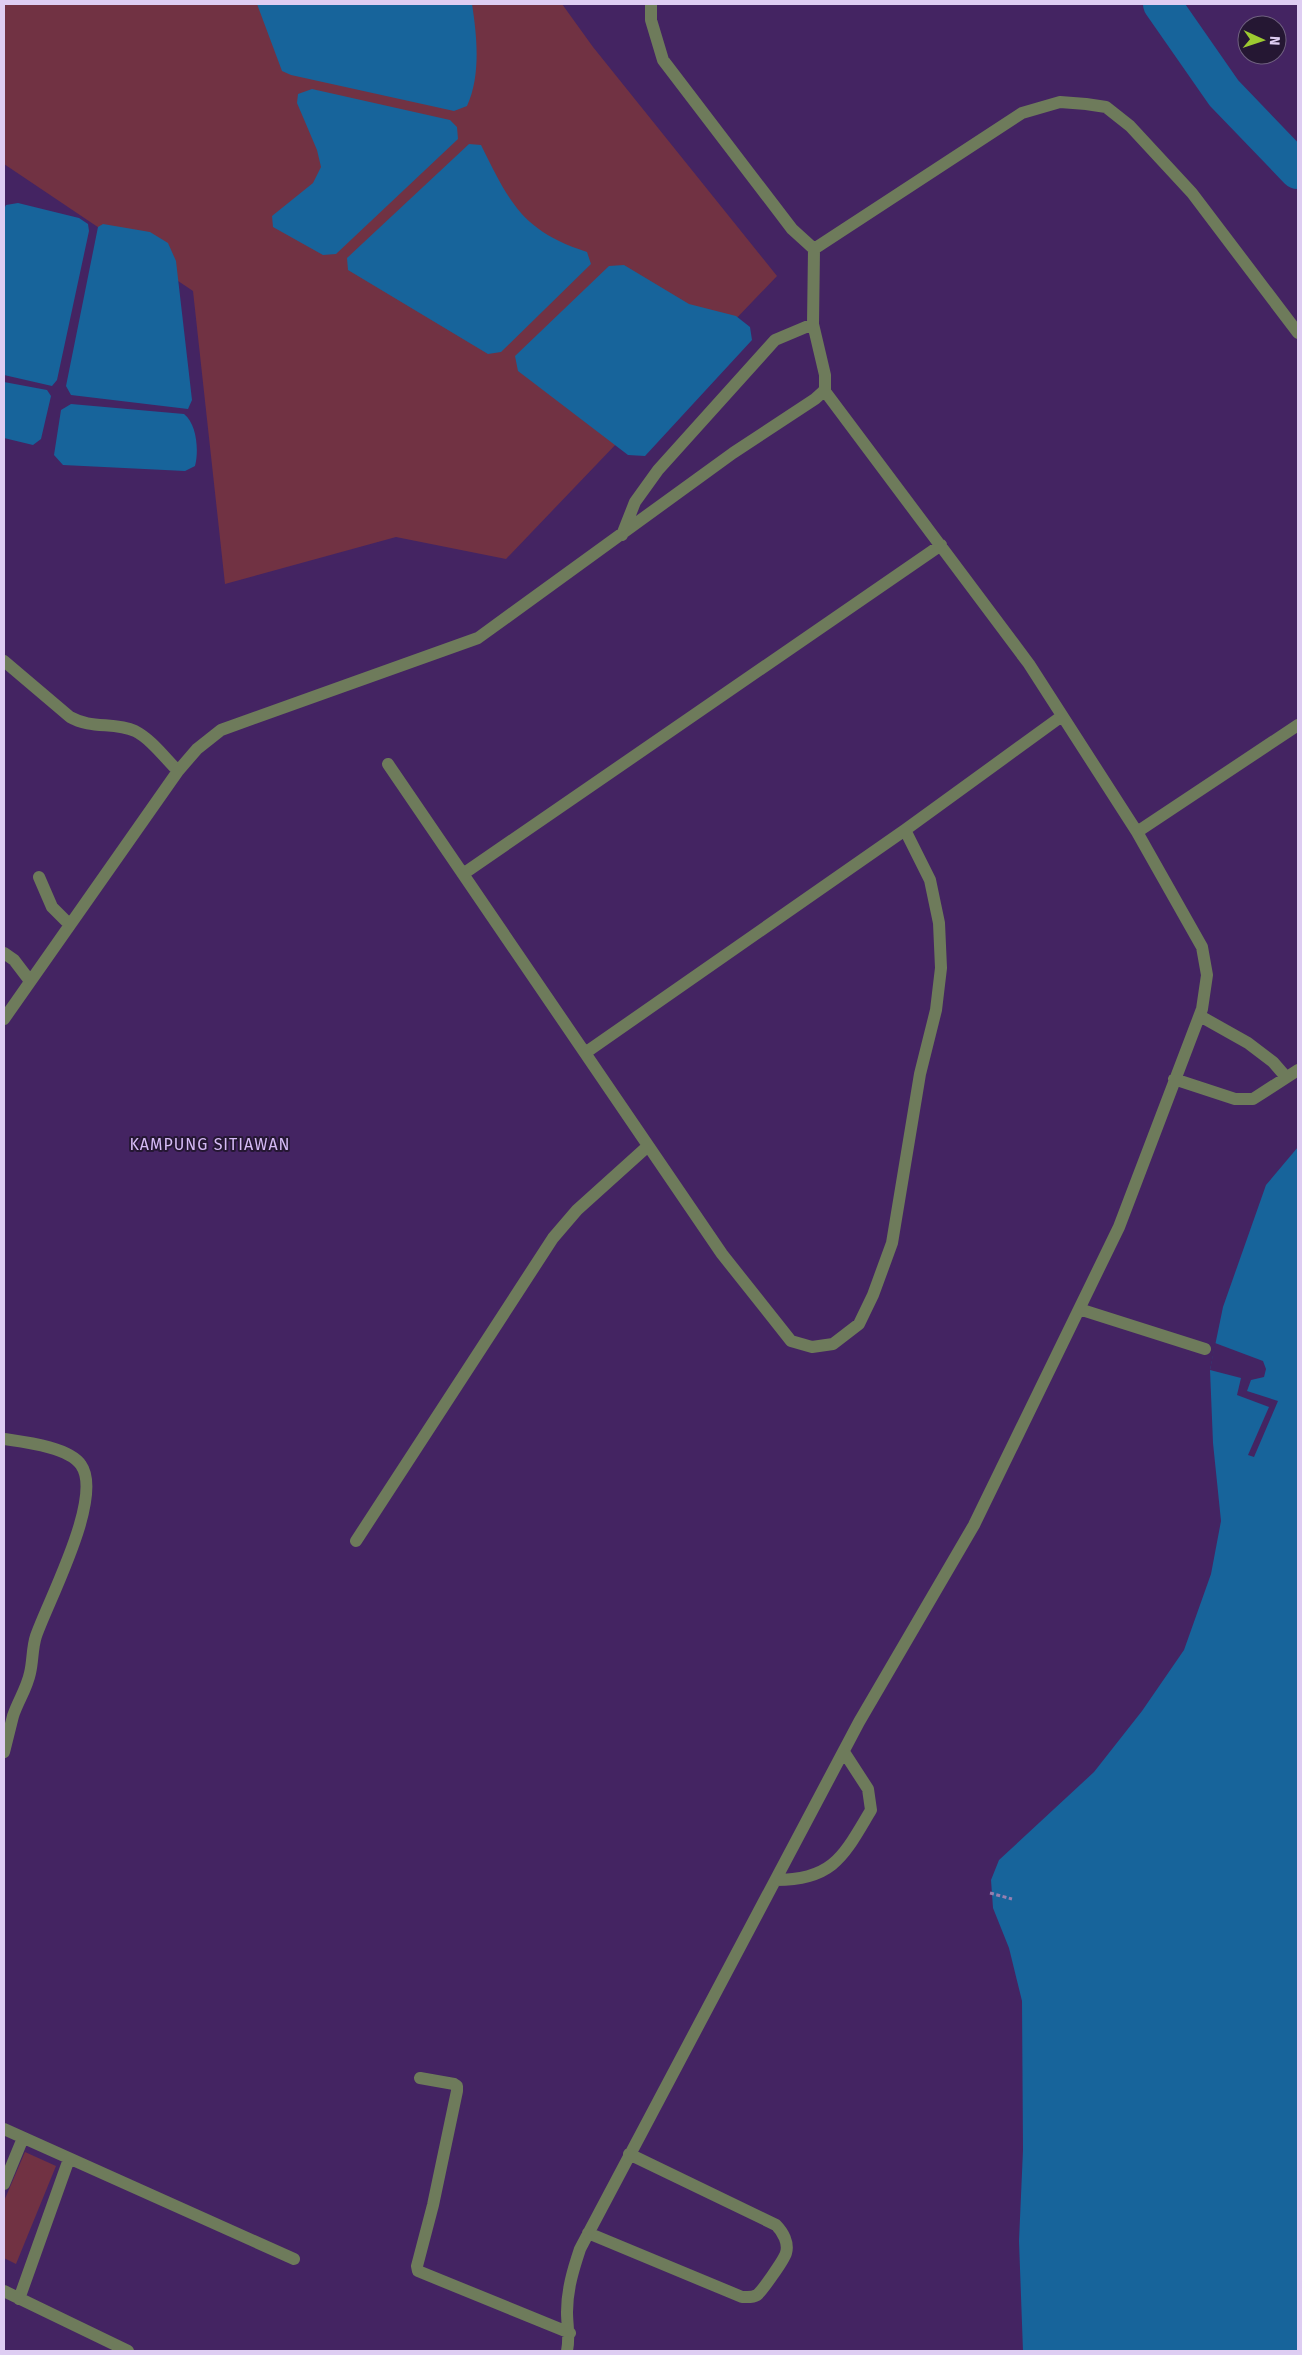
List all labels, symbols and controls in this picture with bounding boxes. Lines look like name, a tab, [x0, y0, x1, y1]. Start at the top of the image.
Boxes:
north arrow	[1237, 15, 1287, 65]
text: N	[1266, 36, 1283, 46]
district label: KAMPUNG SITIAWAN	[129, 1135, 291, 1154]

